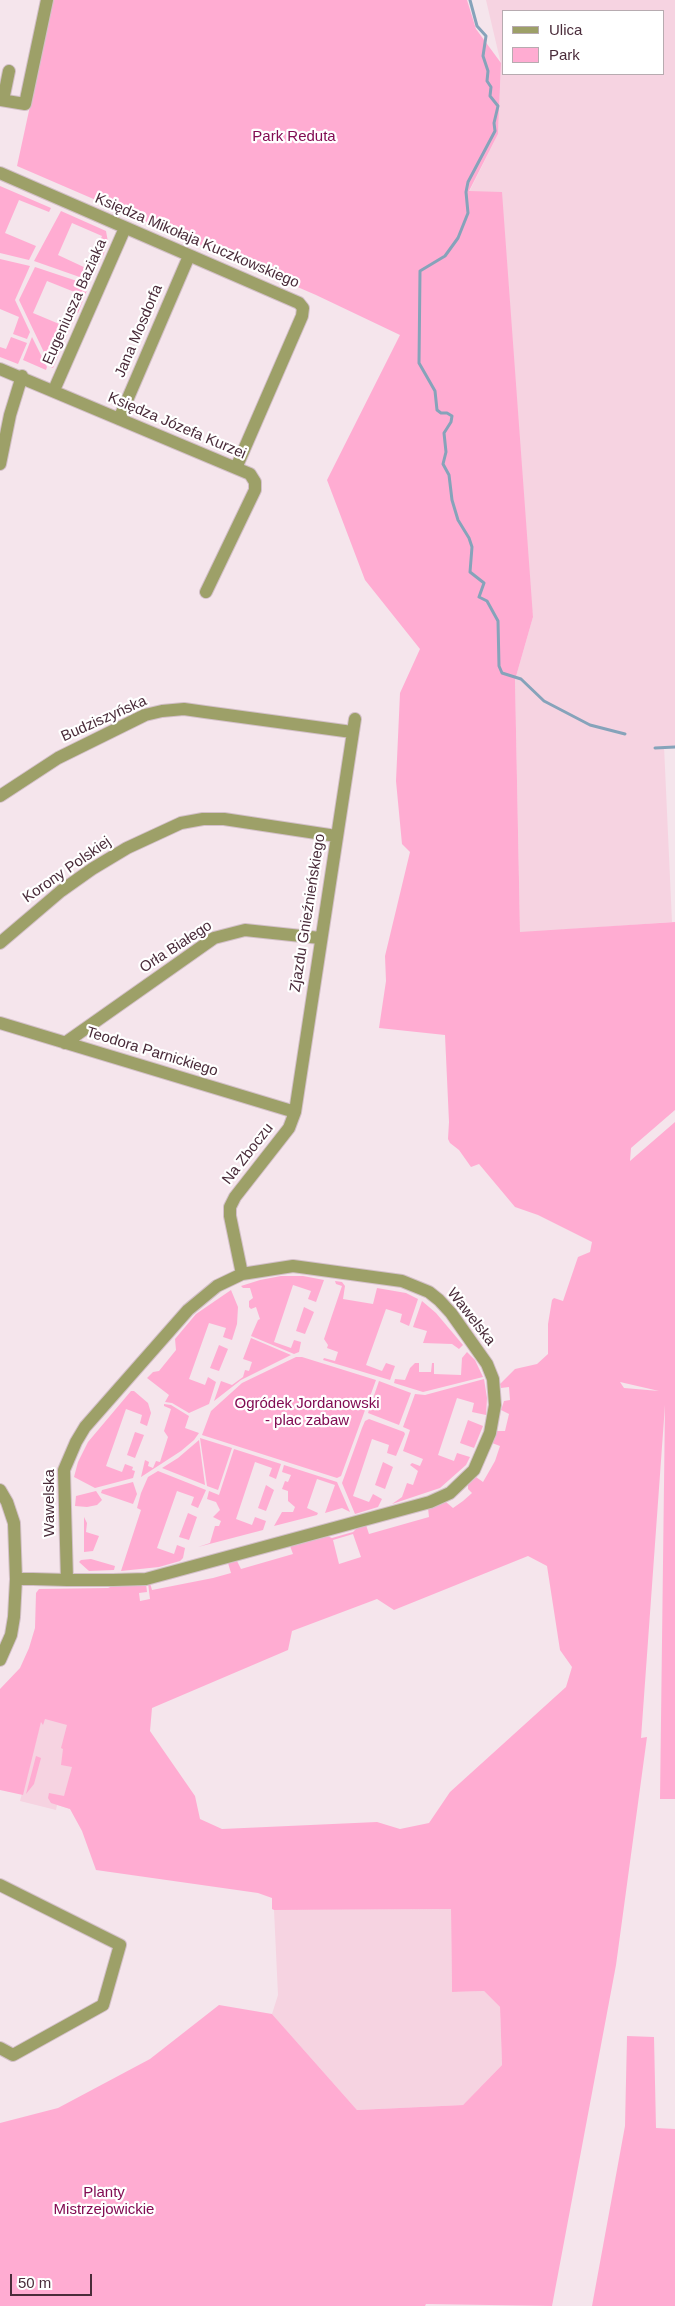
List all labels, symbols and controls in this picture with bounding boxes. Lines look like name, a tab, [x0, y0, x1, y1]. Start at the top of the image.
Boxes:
legend	[502, 10, 665, 75]
text: Ulica	[549, 21, 582, 38]
text: Park	[549, 46, 580, 63]
park label: Park Reduta	[252, 128, 336, 146]
street label: Księdza Mikołaja Kuczkowskiego	[92, 190, 302, 292]
street label: Eugeniusza Baziaka	[39, 236, 111, 368]
street label: Jana Mosdorfa	[111, 282, 167, 380]
street label: Księdza Józefa Kurzei	[105, 389, 249, 463]
street label: Budziszyńska	[58, 692, 150, 746]
street label: Korony Polskiej	[19, 833, 115, 907]
street label: Zjazdu Gnieźnieńskiego	[287, 833, 329, 993]
street label: Orła Białego	[136, 917, 216, 977]
street label: Teodora Parnickiego	[84, 1023, 220, 1081]
street label: Na Zboczu	[219, 1120, 277, 1188]
street label: Wawelska	[443, 1285, 499, 1349]
park label: Ogródek Jordanowski - plac zabaw	[234, 1395, 380, 1430]
street label: Wawelska	[41, 1469, 59, 1537]
park label: Planty Mistrzejowickie	[54, 2184, 154, 2219]
scale bar	[12, 2264, 95, 2296]
text: 50 m	[18, 2274, 51, 2291]

